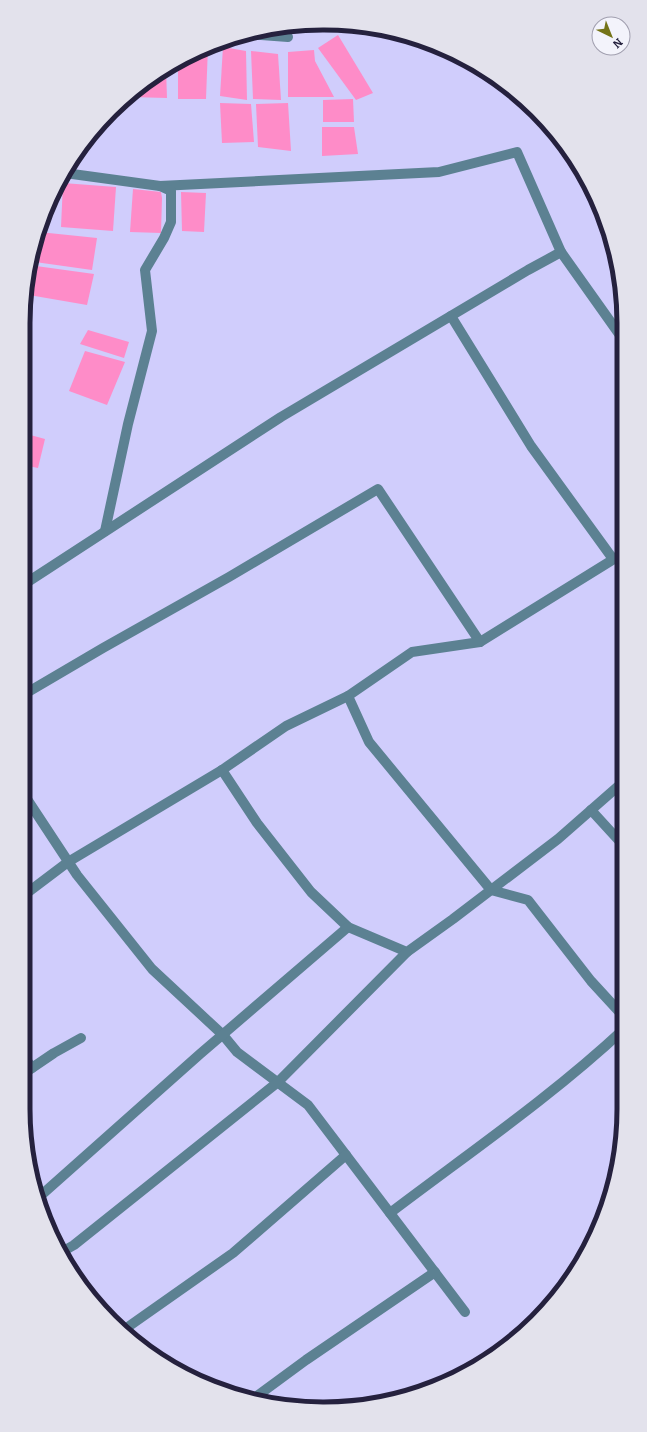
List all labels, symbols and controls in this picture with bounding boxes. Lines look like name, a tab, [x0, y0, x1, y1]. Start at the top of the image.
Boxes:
north arrow	[591, 16, 631, 56]
text: N	[610, 35, 625, 51]

